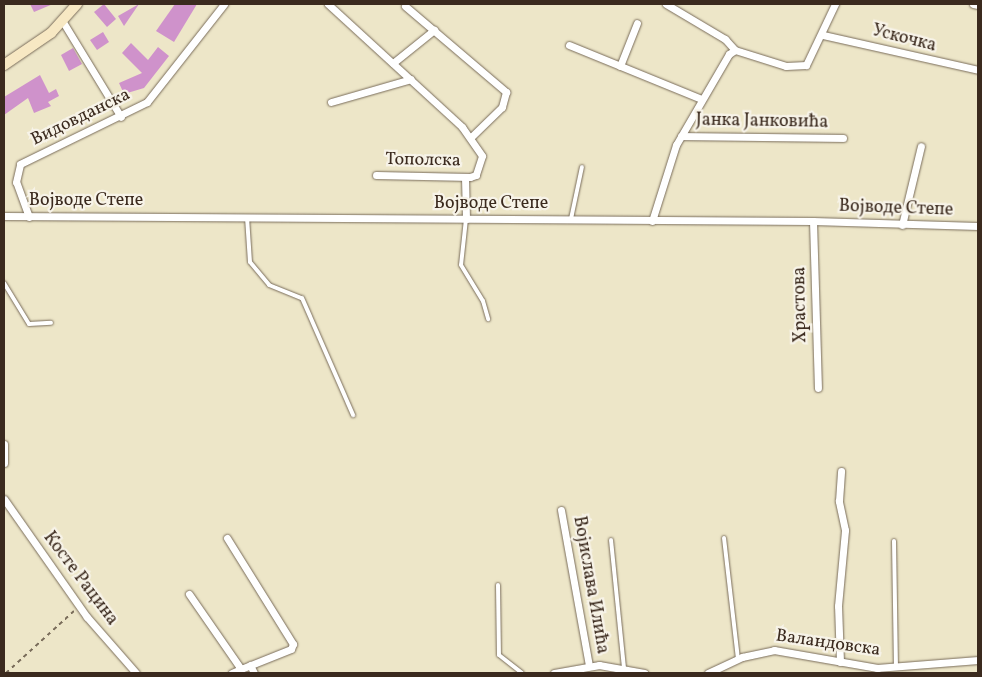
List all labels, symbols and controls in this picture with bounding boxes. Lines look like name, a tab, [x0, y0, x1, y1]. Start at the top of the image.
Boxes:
street label: Ускочка	[870, 21, 938, 57]
street label: Видовданска	[28, 85, 134, 151]
street label: Јанка Јанковића	[696, 110, 828, 134]
street label: Тополска	[385, 150, 461, 172]
street label: Војводе Степе	[29, 190, 143, 212]
street label: Војводе Степе	[434, 193, 548, 215]
street label: Војводе Степе	[838, 196, 954, 222]
street label: Храстова	[790, 267, 812, 343]
street label: Војислава Илића	[567, 514, 613, 656]
street label: Косте Рацина	[38, 528, 122, 630]
street label: Валандовска	[774, 626, 882, 662]

